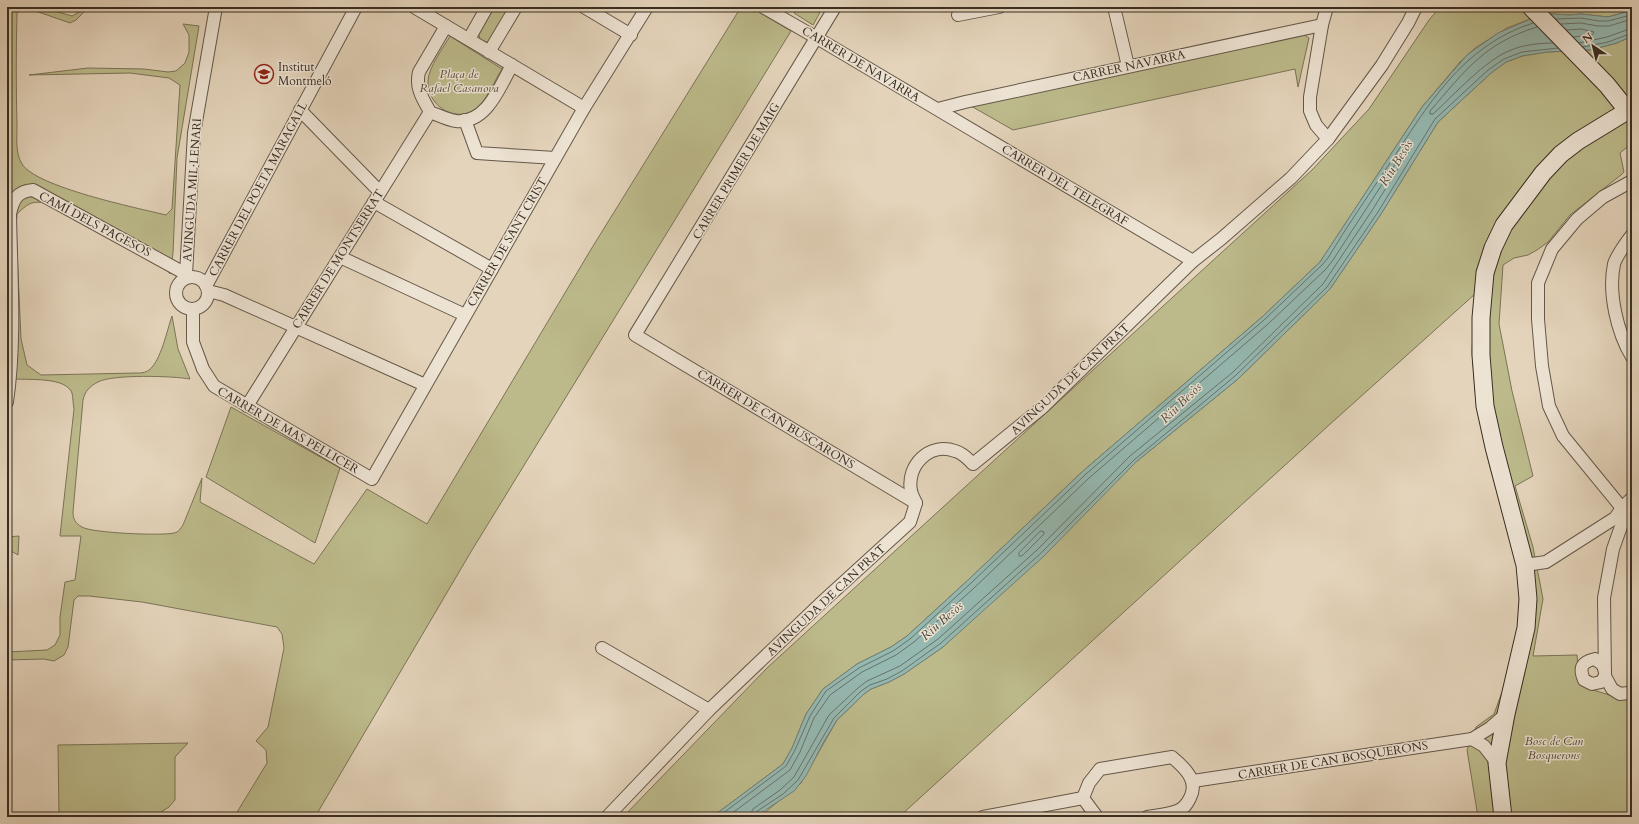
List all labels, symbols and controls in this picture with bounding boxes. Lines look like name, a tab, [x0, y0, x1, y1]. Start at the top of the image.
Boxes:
street label: CARRER DE NAVARRA	[799, 22, 923, 106]
north arrow	[1573, 26, 1613, 66]
text: N	[1579, 29, 1596, 47]
street label: CARRER NAVARRA	[1071, 46, 1187, 86]
place label: Institut Montmeló	[278, 59, 332, 89]
school or university icon: Institut Montmeló	[253, 63, 275, 85]
park label: Plaça de Rafael Casanova	[419, 66, 499, 96]
street label: CARRER DEL POETA MARAGALL	[205, 98, 311, 279]
street label: CARRER PRIMER DE MAIG	[689, 99, 784, 242]
street label: AVINGUDA MIL·LENARI	[179, 118, 205, 262]
water label: Riu Besòs	[1375, 136, 1418, 190]
street label: CARRER DEL TELEGRAF	[999, 141, 1131, 229]
street label: CARRER DE SANT CRIST	[463, 174, 551, 310]
street label: CARRER DE MONTSERRAT	[288, 186, 388, 332]
street label: CAMÍ DELS PAGESOS	[36, 187, 154, 260]
street label: AVINGUDA DE CAN PRAT	[1007, 320, 1133, 438]
street label: CARRER DE CAN BUSCARONS	[694, 365, 858, 473]
water label: Riu Besòs	[1156, 378, 1206, 427]
street label: CARRER DE MAS PELLICER	[214, 383, 362, 477]
street label: AVINGUDA DE CAN PRAT	[763, 541, 889, 659]
water label: Riu Besòs	[917, 597, 968, 645]
park label: Bosc de Can Bosquerons	[1525, 733, 1583, 763]
street label: CARRER DE CAN BOSQUERONS	[1237, 737, 1429, 783]

